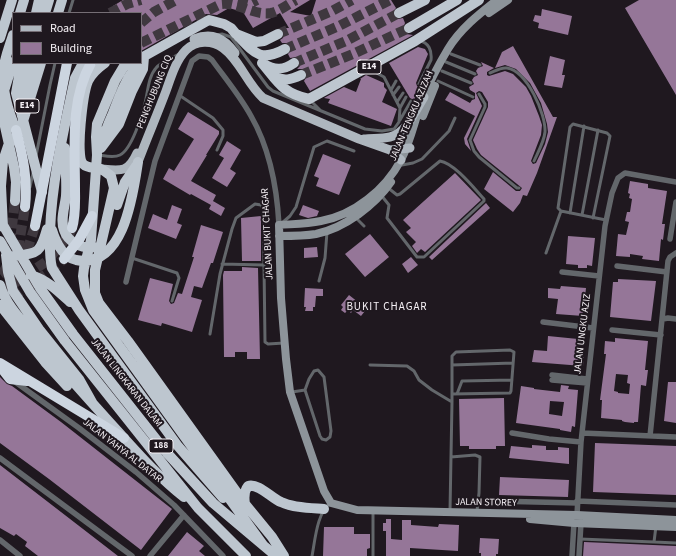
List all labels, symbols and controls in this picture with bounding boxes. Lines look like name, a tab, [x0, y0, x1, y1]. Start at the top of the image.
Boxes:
legend	[12, 12, 142, 64]
text: Road	[50, 20, 76, 37]
text: Building	[50, 40, 92, 57]
street label: PENGHUBUNG CIQ	[135, 53, 175, 131]
road number: E14	[357, 60, 381, 74]
street label: JALAN TENGKU AZIZAH	[388, 69, 436, 163]
road number: E14	[15, 99, 39, 113]
street label: JALAN BUKIT CHAGAR	[260, 188, 276, 280]
street label: JALAN UNGKU AZIZ	[572, 293, 594, 375]
district label: BUKIT CHAGAR	[346, 301, 428, 315]
street label: JALAN LINGKARAN DALAM	[88, 336, 164, 430]
street label: JALAN YAHYA AL DATAR	[80, 416, 164, 486]
road number: 188	[149, 439, 173, 453]
street label: JALAN STOREY	[455, 496, 517, 510]

